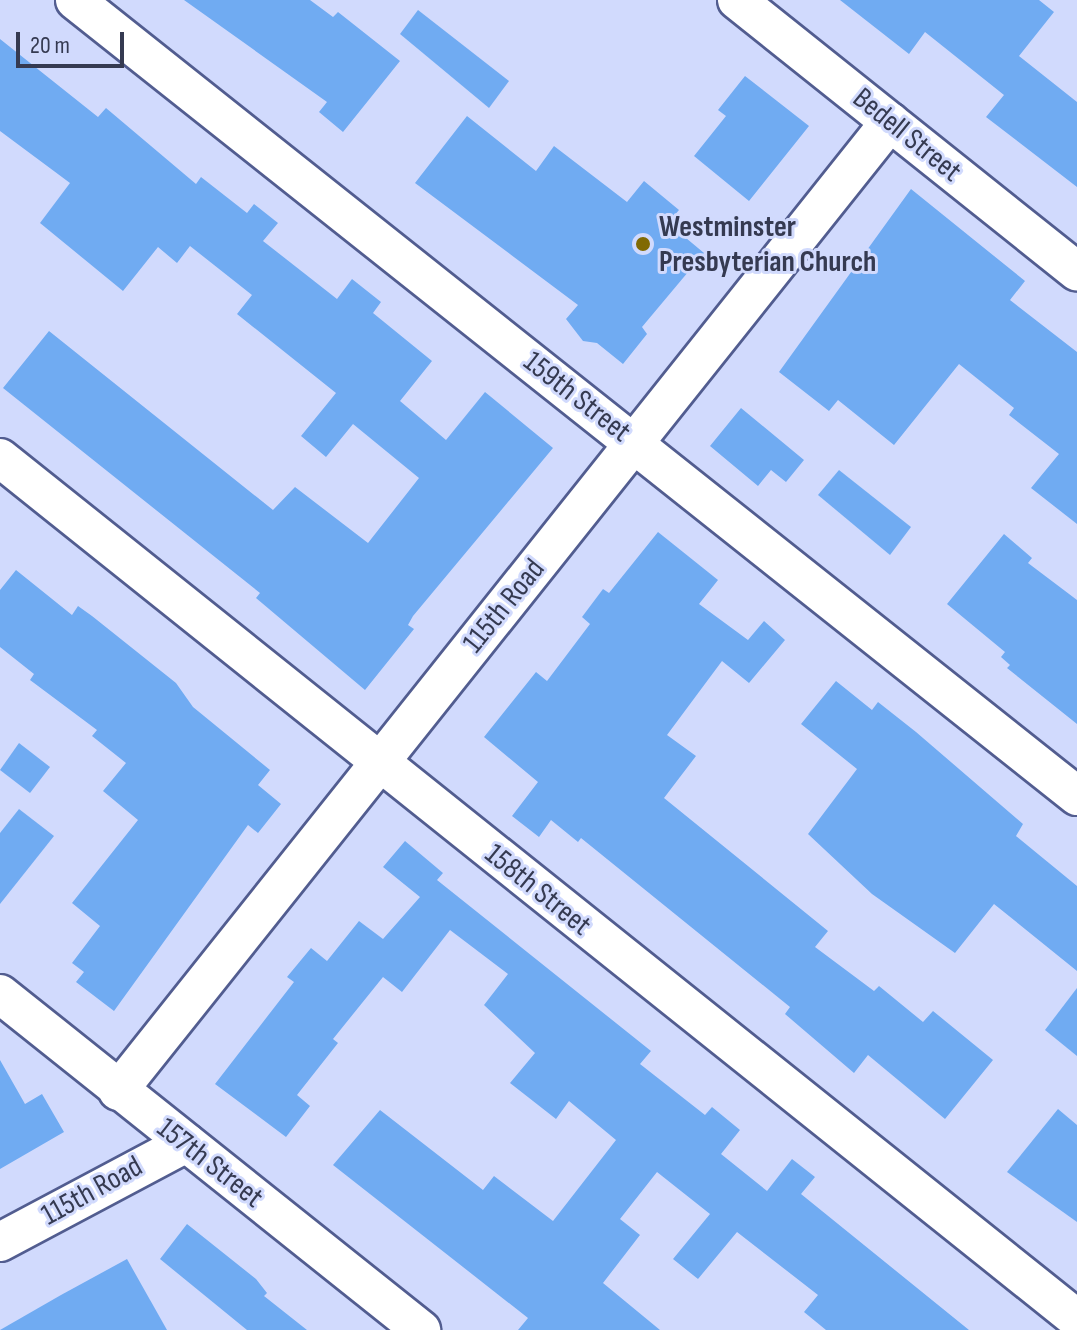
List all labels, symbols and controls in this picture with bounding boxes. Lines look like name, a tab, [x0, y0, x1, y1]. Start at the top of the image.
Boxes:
scale bar	[20, 16, 128, 66]
text: 20 m	[30, 31, 70, 60]
street label: Bedell Street	[845, 80, 969, 190]
place label: Westminster Presbyterian Church	[659, 209, 876, 280]
marker: Westminster Presbyterian Church	[634, 235, 652, 253]
street label: 159th Street	[516, 344, 638, 450]
street label: 115th Road	[455, 552, 553, 660]
street label: 158th Street	[478, 836, 598, 944]
street label: 157th Street	[150, 1110, 270, 1216]
street label: 115th Road	[35, 1149, 149, 1233]

